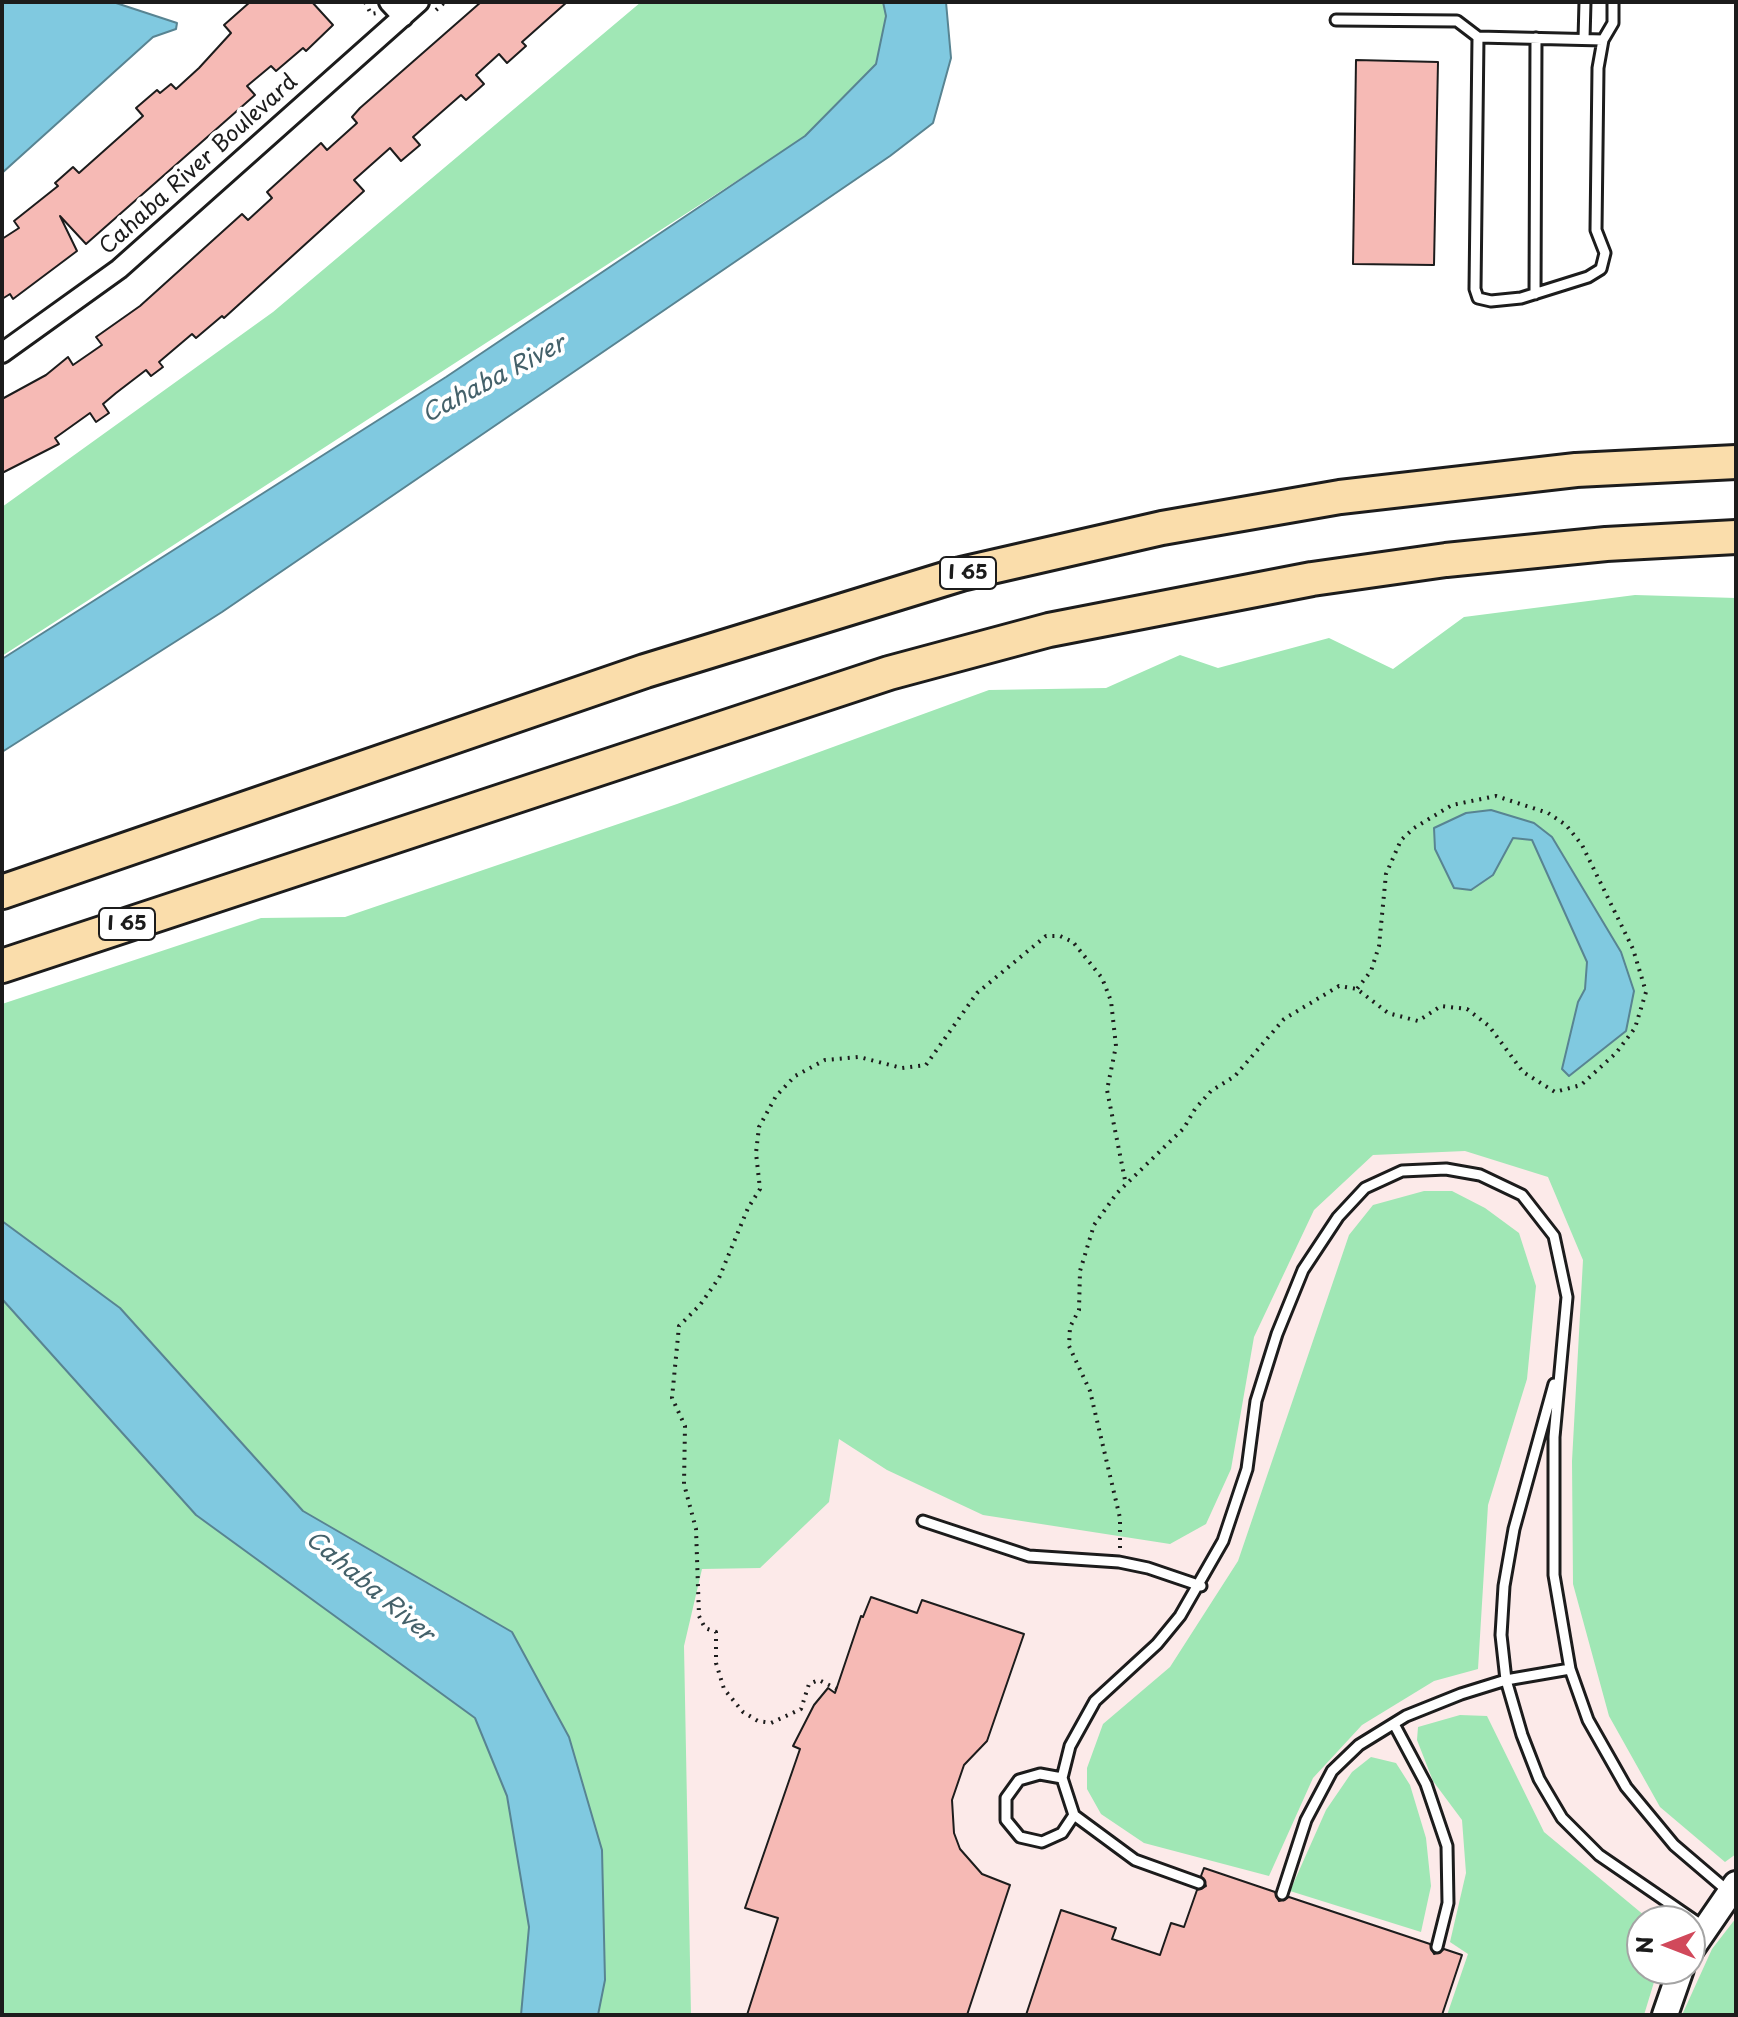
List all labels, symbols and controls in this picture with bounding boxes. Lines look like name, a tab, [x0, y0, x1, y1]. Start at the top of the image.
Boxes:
street label: Cahaba River Boulevard	[95, 69, 303, 261]
water label: Cahaba River	[417, 330, 571, 430]
road number: I 65	[940, 557, 996, 589]
road number: I 65	[99, 908, 155, 940]
water label: Cahaba River	[299, 1525, 439, 1649]
north arrow	[1626, 1905, 1706, 1985]
text: N	[1627, 1936, 1660, 1954]

